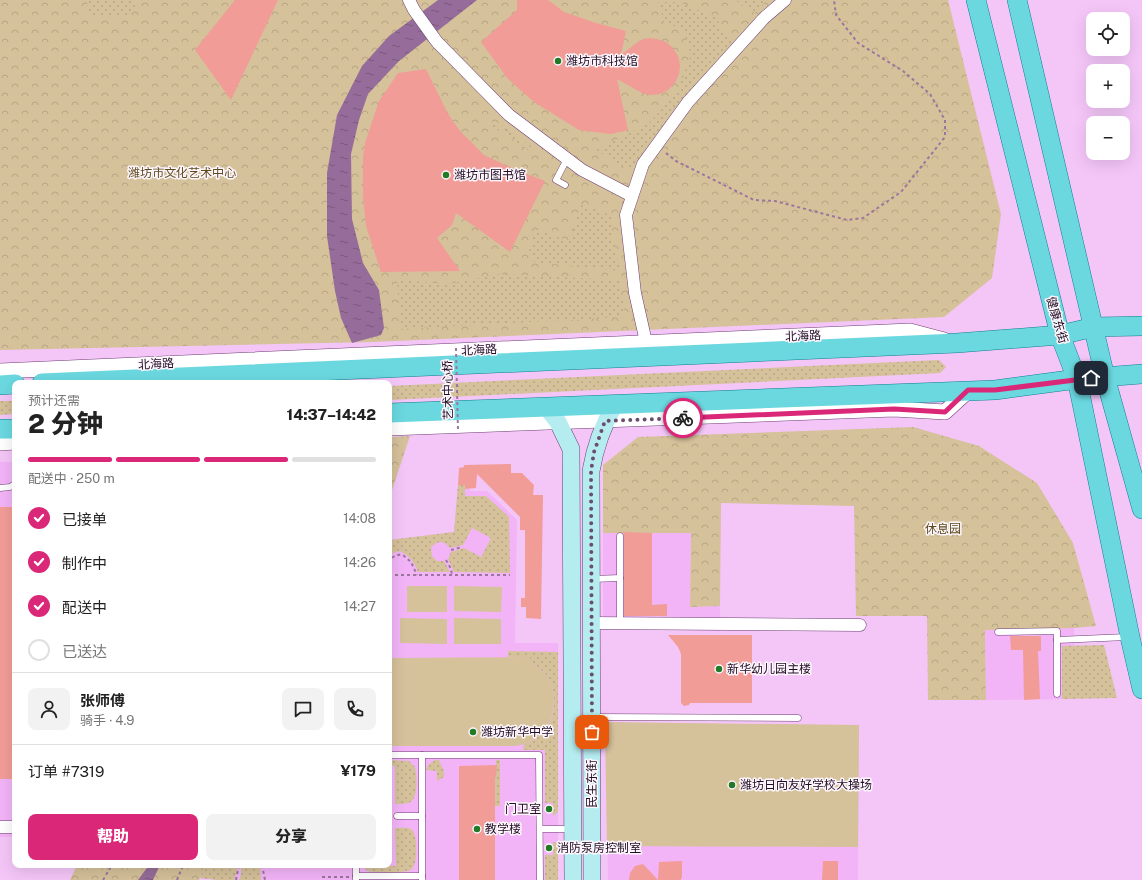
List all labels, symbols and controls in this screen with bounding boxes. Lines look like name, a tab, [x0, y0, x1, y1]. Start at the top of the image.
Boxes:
map controls	[1086, 12, 1130, 160]
button: locate	[1086, 12, 1130, 56]
place label: 潍坊市科技馆	[566, 54, 638, 68]
marker: 潍坊市科技馆	[553, 56, 563, 66]
button: +	[1086, 64, 1130, 108]
button: −	[1086, 116, 1130, 160]
park label: 潍坊市文化艺术中心	[128, 166, 236, 180]
place label: 潍坊市图书馆	[454, 168, 526, 182]
marker: 潍坊市图书馆	[441, 170, 451, 180]
street label: 健康东街	[1044, 295, 1070, 345]
street label: 北海路	[785, 328, 821, 344]
street label: 北海路	[461, 342, 497, 358]
street label: 北海路	[138, 356, 174, 372]
street label: 艺术中心桥	[440, 360, 456, 420]
pin	[1074, 361, 1108, 395]
icon: home	[1080, 367, 1102, 389]
text: 预计还需	[28, 393, 80, 408]
courier	[663, 398, 703, 438]
text: 14:37–14:42	[287, 406, 376, 423]
icon: bike	[672, 407, 694, 429]
text: 2 分钟	[28, 408, 103, 439]
text: 配送中 · 250 m	[28, 471, 115, 486]
icon: check	[28, 507, 50, 529]
text: 已接单	[62, 511, 107, 528]
text: 14:08	[343, 511, 376, 526]
park label: 休息园	[925, 522, 961, 536]
icon: check	[28, 551, 50, 573]
text: 制作中	[62, 555, 107, 572]
text: 14:26	[344, 555, 376, 570]
icon: check	[28, 595, 50, 617]
text: 配送中	[62, 599, 107, 616]
text: 14:27	[344, 599, 376, 614]
text: 已送达	[62, 643, 107, 660]
place label: 新华幼儿园主楼	[727, 662, 811, 676]
marker: 新华幼儿园主楼	[714, 664, 724, 674]
button: person	[28, 688, 70, 730]
button: chat	[282, 688, 324, 730]
button: phone	[334, 688, 376, 730]
text: 张师傅	[80, 692, 125, 709]
text: 骑手 · 4.9	[80, 713, 134, 728]
pin	[575, 715, 609, 749]
icon: bag	[581, 721, 603, 743]
place label: 潍坊新华中学	[481, 725, 553, 739]
marker: 潍坊新华中学	[468, 727, 478, 737]
street label: 民生东街	[585, 760, 599, 808]
text: ¥179	[341, 762, 376, 779]
text: 订单 #7319	[28, 763, 104, 780]
place label: 潍坊日向友好学校大操场	[740, 778, 872, 792]
marker: 潍坊日向友好学校大操场	[727, 780, 737, 790]
place label: 门卫室	[505, 802, 541, 816]
marker: 门卫室	[544, 804, 554, 814]
button: 帮助	[28, 814, 198, 860]
button: 分享	[206, 814, 376, 860]
place label: 教学楼	[485, 822, 521, 836]
marker: 教学楼	[472, 824, 482, 834]
place label: 消防泵房控制室	[557, 841, 641, 855]
marker: 消防泵房控制室	[544, 843, 554, 853]

